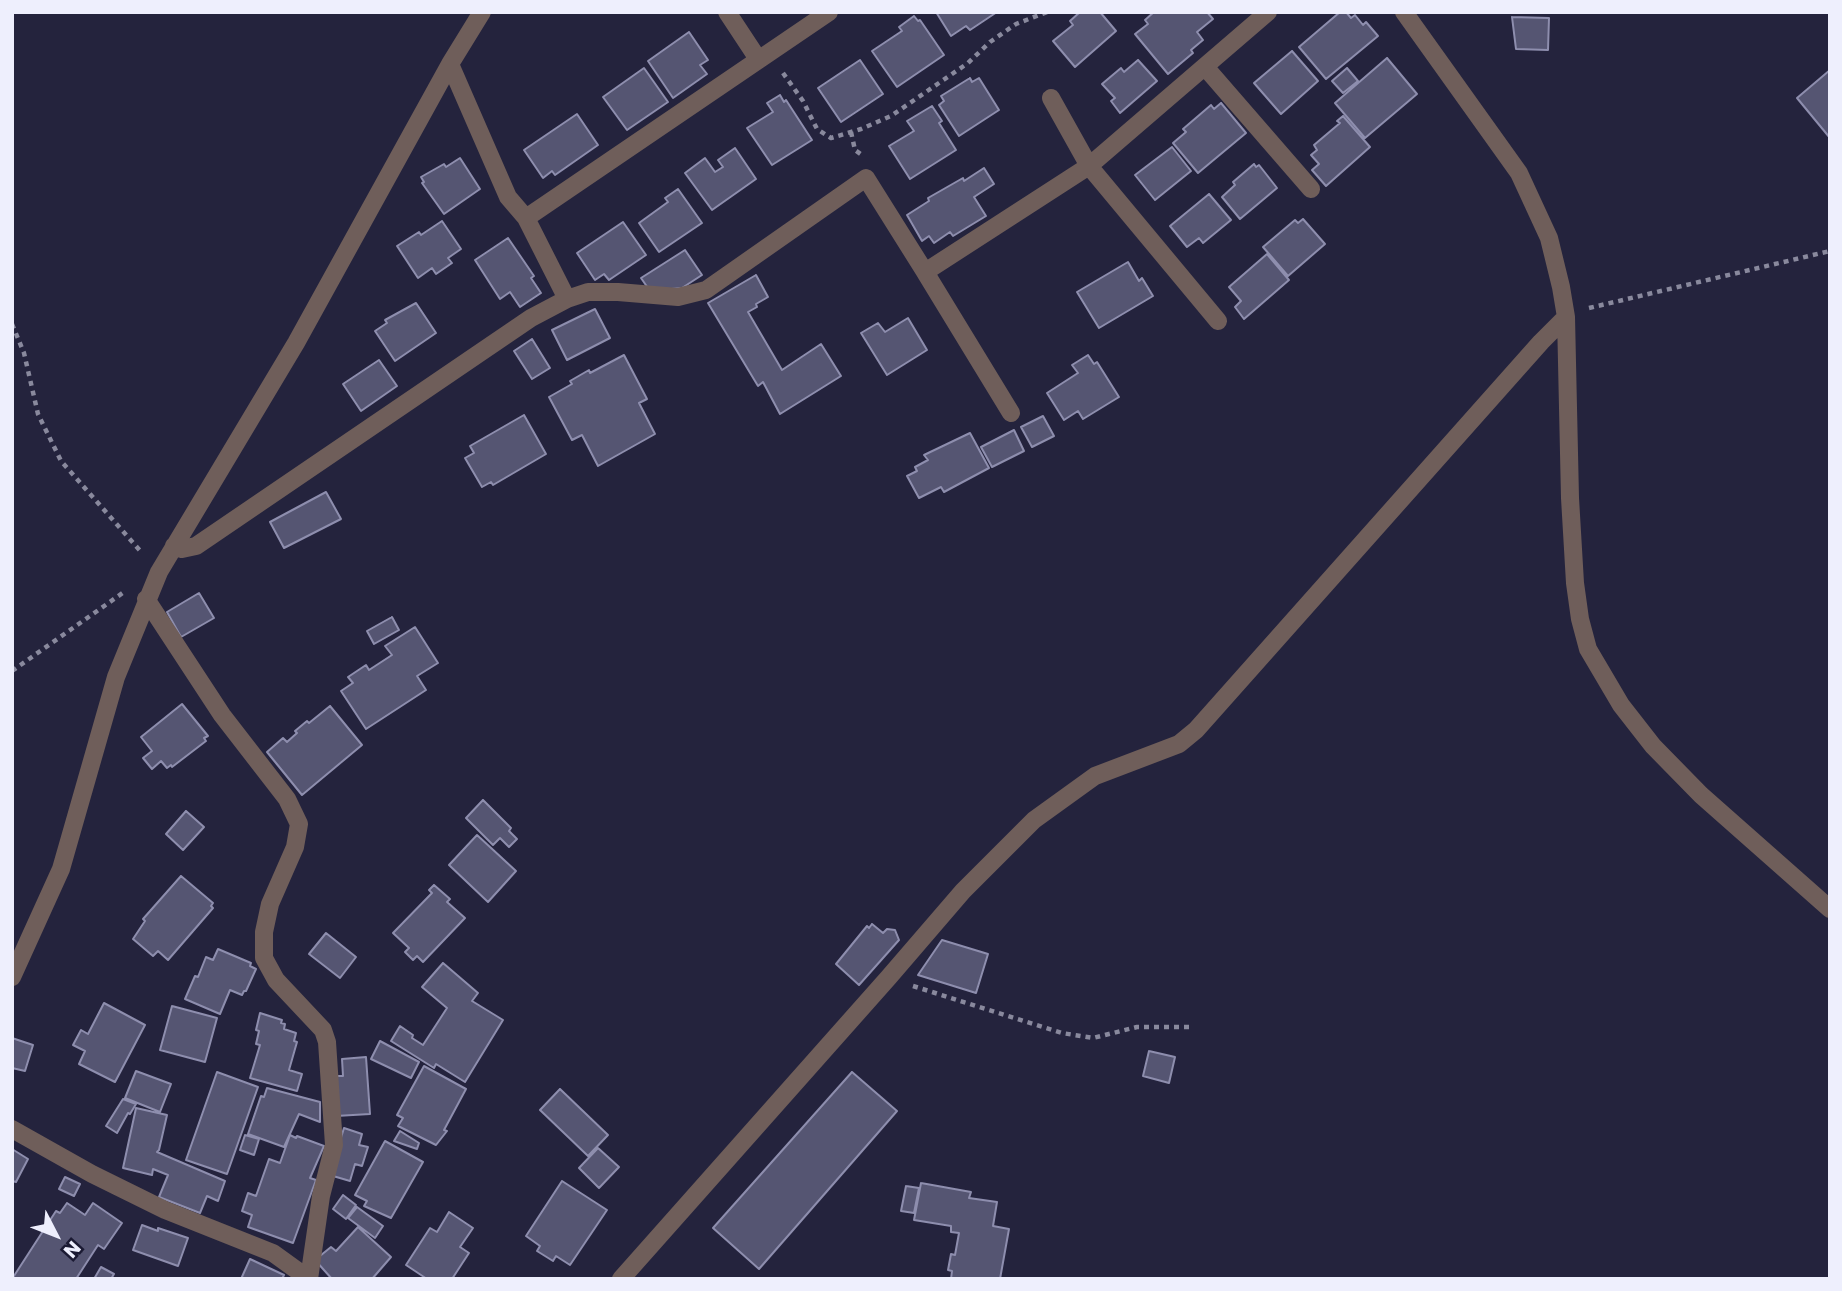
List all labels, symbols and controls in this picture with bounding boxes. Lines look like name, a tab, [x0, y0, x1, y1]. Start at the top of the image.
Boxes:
north arrow	[21, 1200, 91, 1270]
text: N	[57, 1235, 87, 1264]

